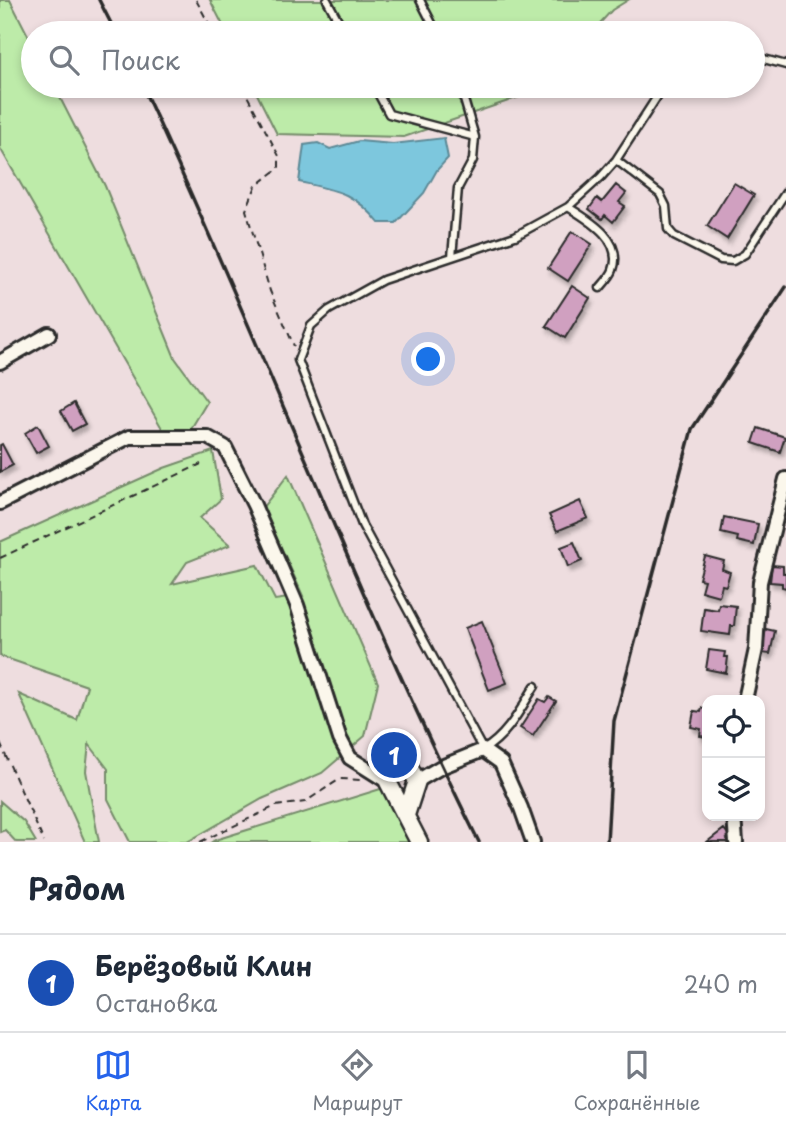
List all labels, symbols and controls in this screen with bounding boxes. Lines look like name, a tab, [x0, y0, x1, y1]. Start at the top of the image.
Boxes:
search box	[21, 21, 765, 98]
text: Поиск	[101, 40, 180, 79]
icon: search	[45, 41, 83, 79]
your location	[411, 342, 445, 376]
map controls	[702, 695, 765, 821]
button: locate	[702, 695, 765, 758]
pin: 1	[371, 729, 417, 781]
button: layers	[702, 758, 765, 821]
text: Рядом	[28, 865, 126, 910]
text: Берёзовый Клин	[95, 946, 312, 985]
text: 1	[46, 966, 57, 1001]
text: 240 m	[684, 966, 758, 1001]
text: Остановка	[95, 985, 217, 1020]
tab: Карта	[86, 1046, 141, 1116]
tab: Маршрут	[312, 1046, 402, 1116]
tab: Сохранённые	[573, 1046, 700, 1116]

